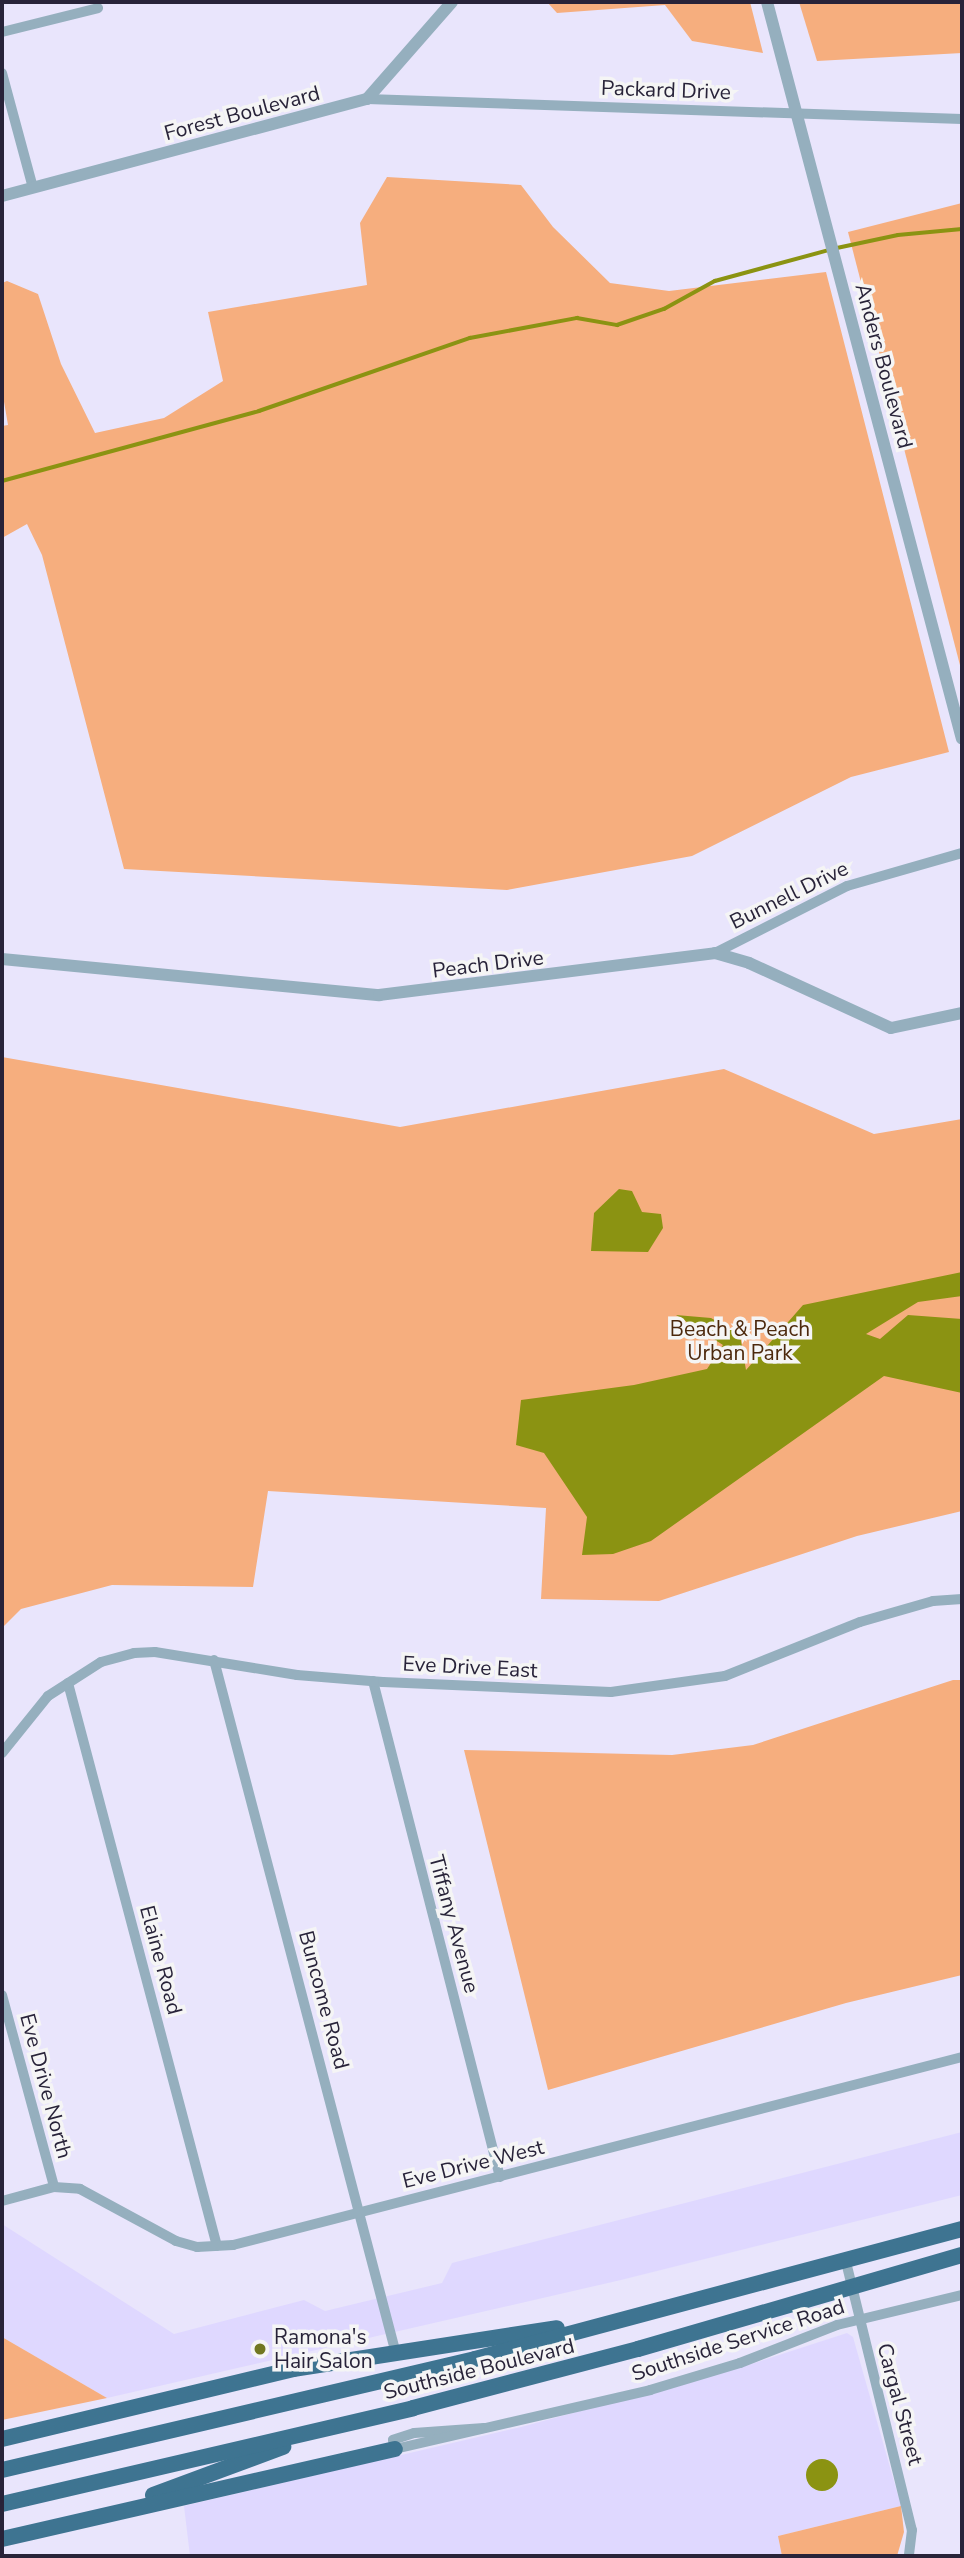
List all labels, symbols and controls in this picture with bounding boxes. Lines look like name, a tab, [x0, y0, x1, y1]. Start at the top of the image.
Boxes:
street label: Packard Drive	[601, 75, 731, 105]
street label: Forest Boulevard	[161, 80, 323, 146]
street label: Anders Boulevard	[850, 281, 918, 451]
street label: Bunnell Drive	[726, 855, 852, 935]
street label: Peach Drive	[431, 945, 545, 983]
park label: Beach & Peach Urban Park	[670, 1316, 810, 1366]
street label: Eve Drive East	[402, 1651, 538, 1683]
street label: Tiffany Avenue	[423, 1852, 485, 1996]
street label: Elaine Road	[134, 1903, 188, 2017]
street label: Buncome Road	[293, 1928, 355, 2072]
street label: Eve Drive North	[15, 2011, 77, 2161]
street label: Eve Drive West	[400, 2134, 546, 2194]
street label: Southside Service Road	[628, 2294, 848, 2386]
place label: Ramona's Hair Salon	[274, 2324, 373, 2374]
street label: Southside Boulevard	[381, 2333, 577, 2405]
marker: Ramona's Hair Salon	[252, 2341, 268, 2357]
street label: Cargal Street	[872, 2341, 928, 2467]

